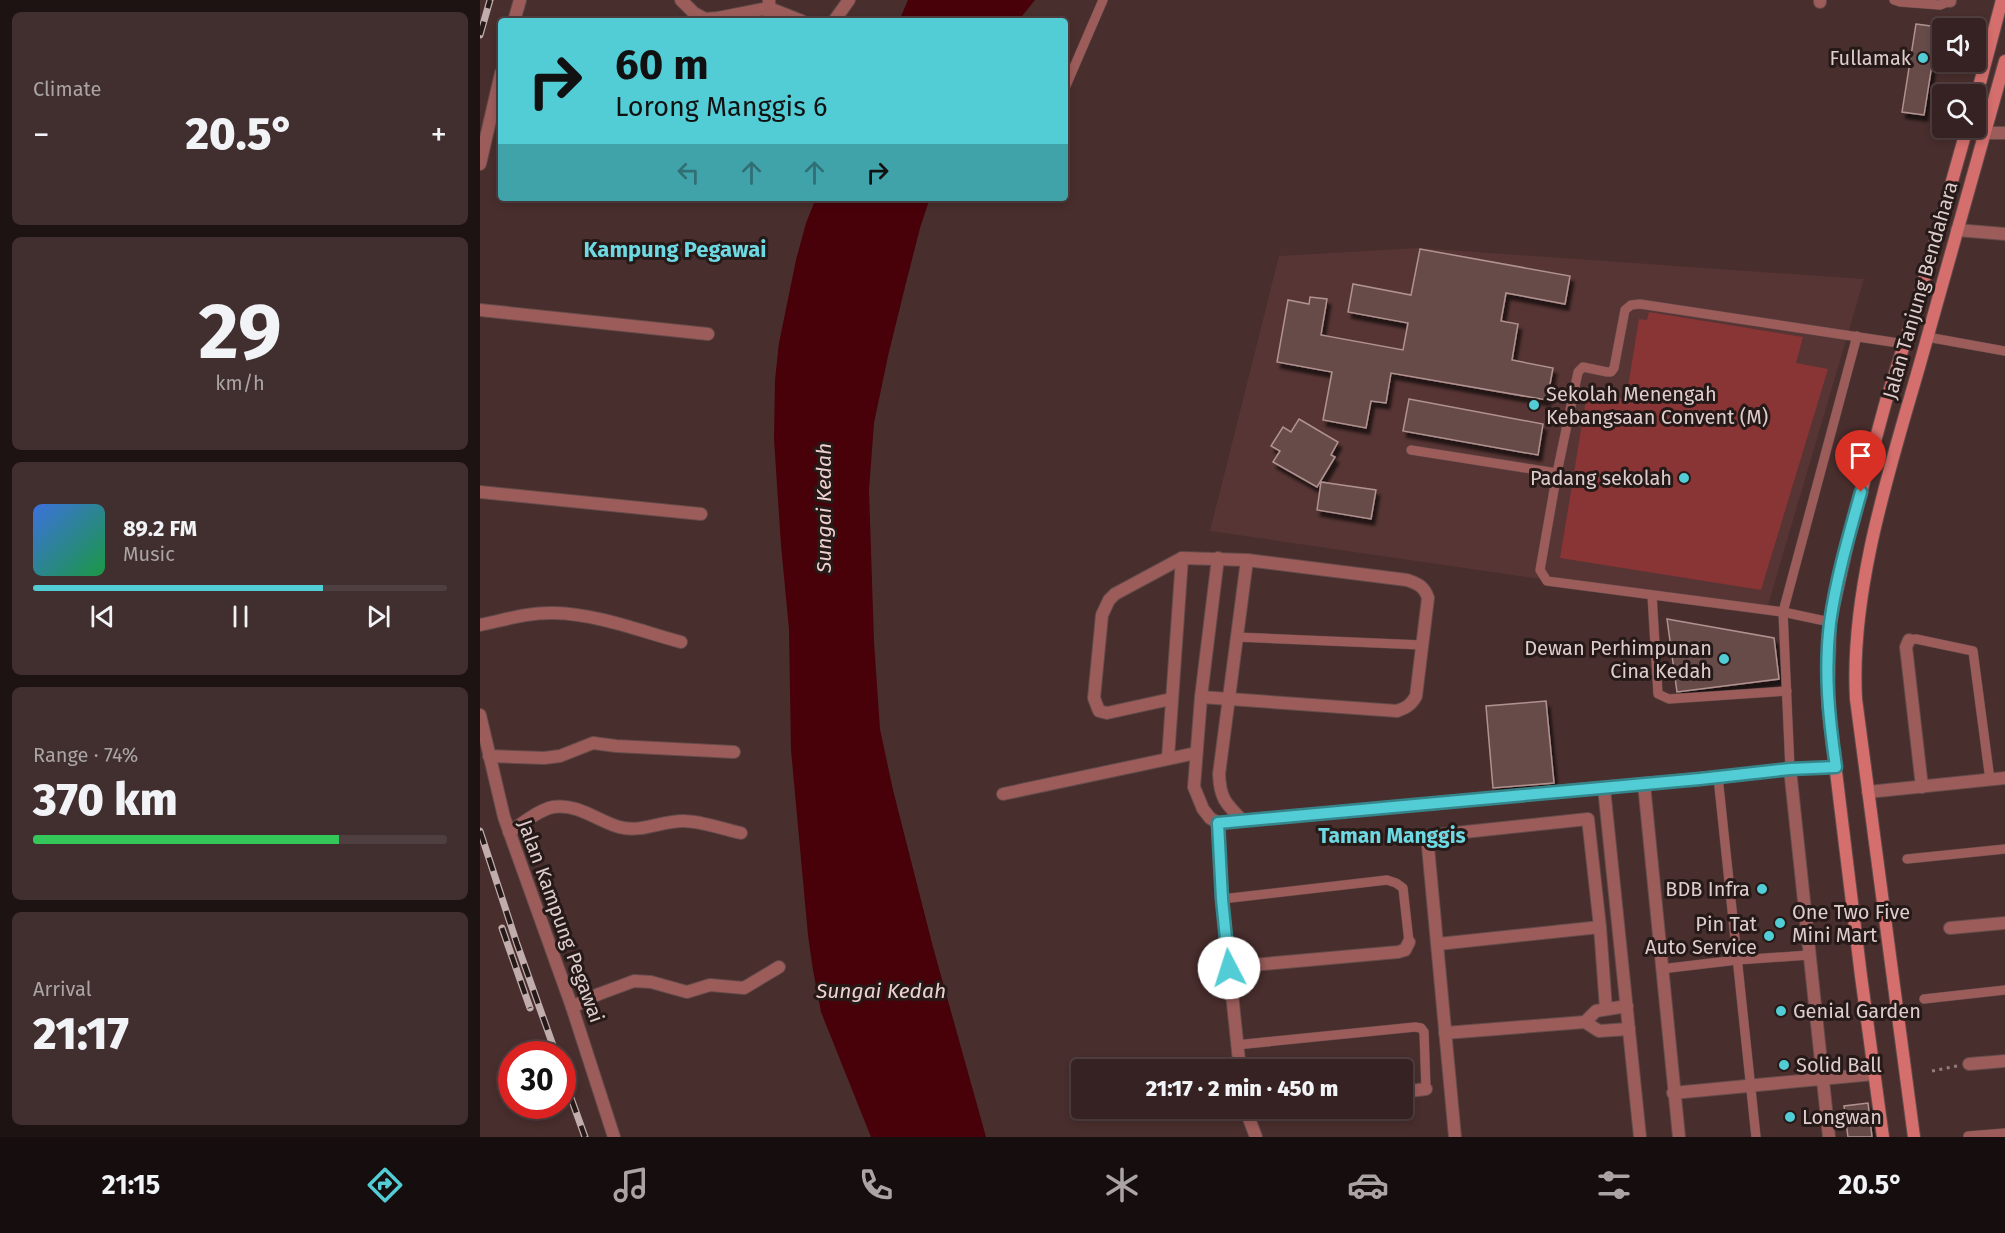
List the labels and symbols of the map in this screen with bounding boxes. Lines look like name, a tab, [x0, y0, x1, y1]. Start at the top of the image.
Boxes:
place label: Fullamak	[1830, 46, 1912, 70]
marker: Fullamak	[1916, 51, 1930, 65]
street label: Jalan Tanjung Bendahara	[1877, 178, 1963, 402]
district label: Kampung Pegawai	[584, 236, 766, 263]
place label: Sekolah Menengah Kebangsaan Convent (M)	[1546, 382, 1768, 429]
marker: Sekolah Menengah Kebangsaan Convent (M)	[1527, 398, 1541, 412]
pin	[1835, 430, 1886, 492]
water label: Sungai Kedah	[811, 443, 837, 574]
place label: Padang sekolah	[1530, 466, 1672, 490]
marker: Padang sekolah	[1677, 471, 1691, 485]
place label: Dewan Perhimpunan Cina Kedah	[1524, 636, 1712, 683]
marker: Dewan Perhimpunan Cina Kedah	[1717, 652, 1731, 666]
street label: Jalan Kampung Pegawai	[513, 816, 609, 1026]
district label: Taman Manggis	[1318, 823, 1466, 849]
place label: BDB Infra	[1665, 877, 1750, 901]
marker: BDB Infra	[1755, 882, 1769, 896]
place label: One Two Five Mini Mart	[1792, 900, 1910, 947]
place label: Pin Tat Auto Service	[1645, 912, 1758, 959]
marker: One Two Five Mini Mart	[1773, 916, 1787, 930]
marker: Pin Tat Auto Service	[1762, 929, 1776, 943]
position arrow	[1197, 936, 1261, 1000]
water label: Sungai Kedah	[815, 978, 946, 1004]
place label: Genial Garden	[1793, 999, 1921, 1023]
marker: Genial Garden	[1774, 1004, 1788, 1018]
speed limit sign: 30	[498, 1041, 576, 1119]
place label: Solid Ball	[1796, 1053, 1882, 1077]
marker: Solid Ball	[1777, 1058, 1791, 1072]
place label: Longwan	[1802, 1105, 1882, 1129]
marker: Longwan	[1783, 1110, 1797, 1124]

